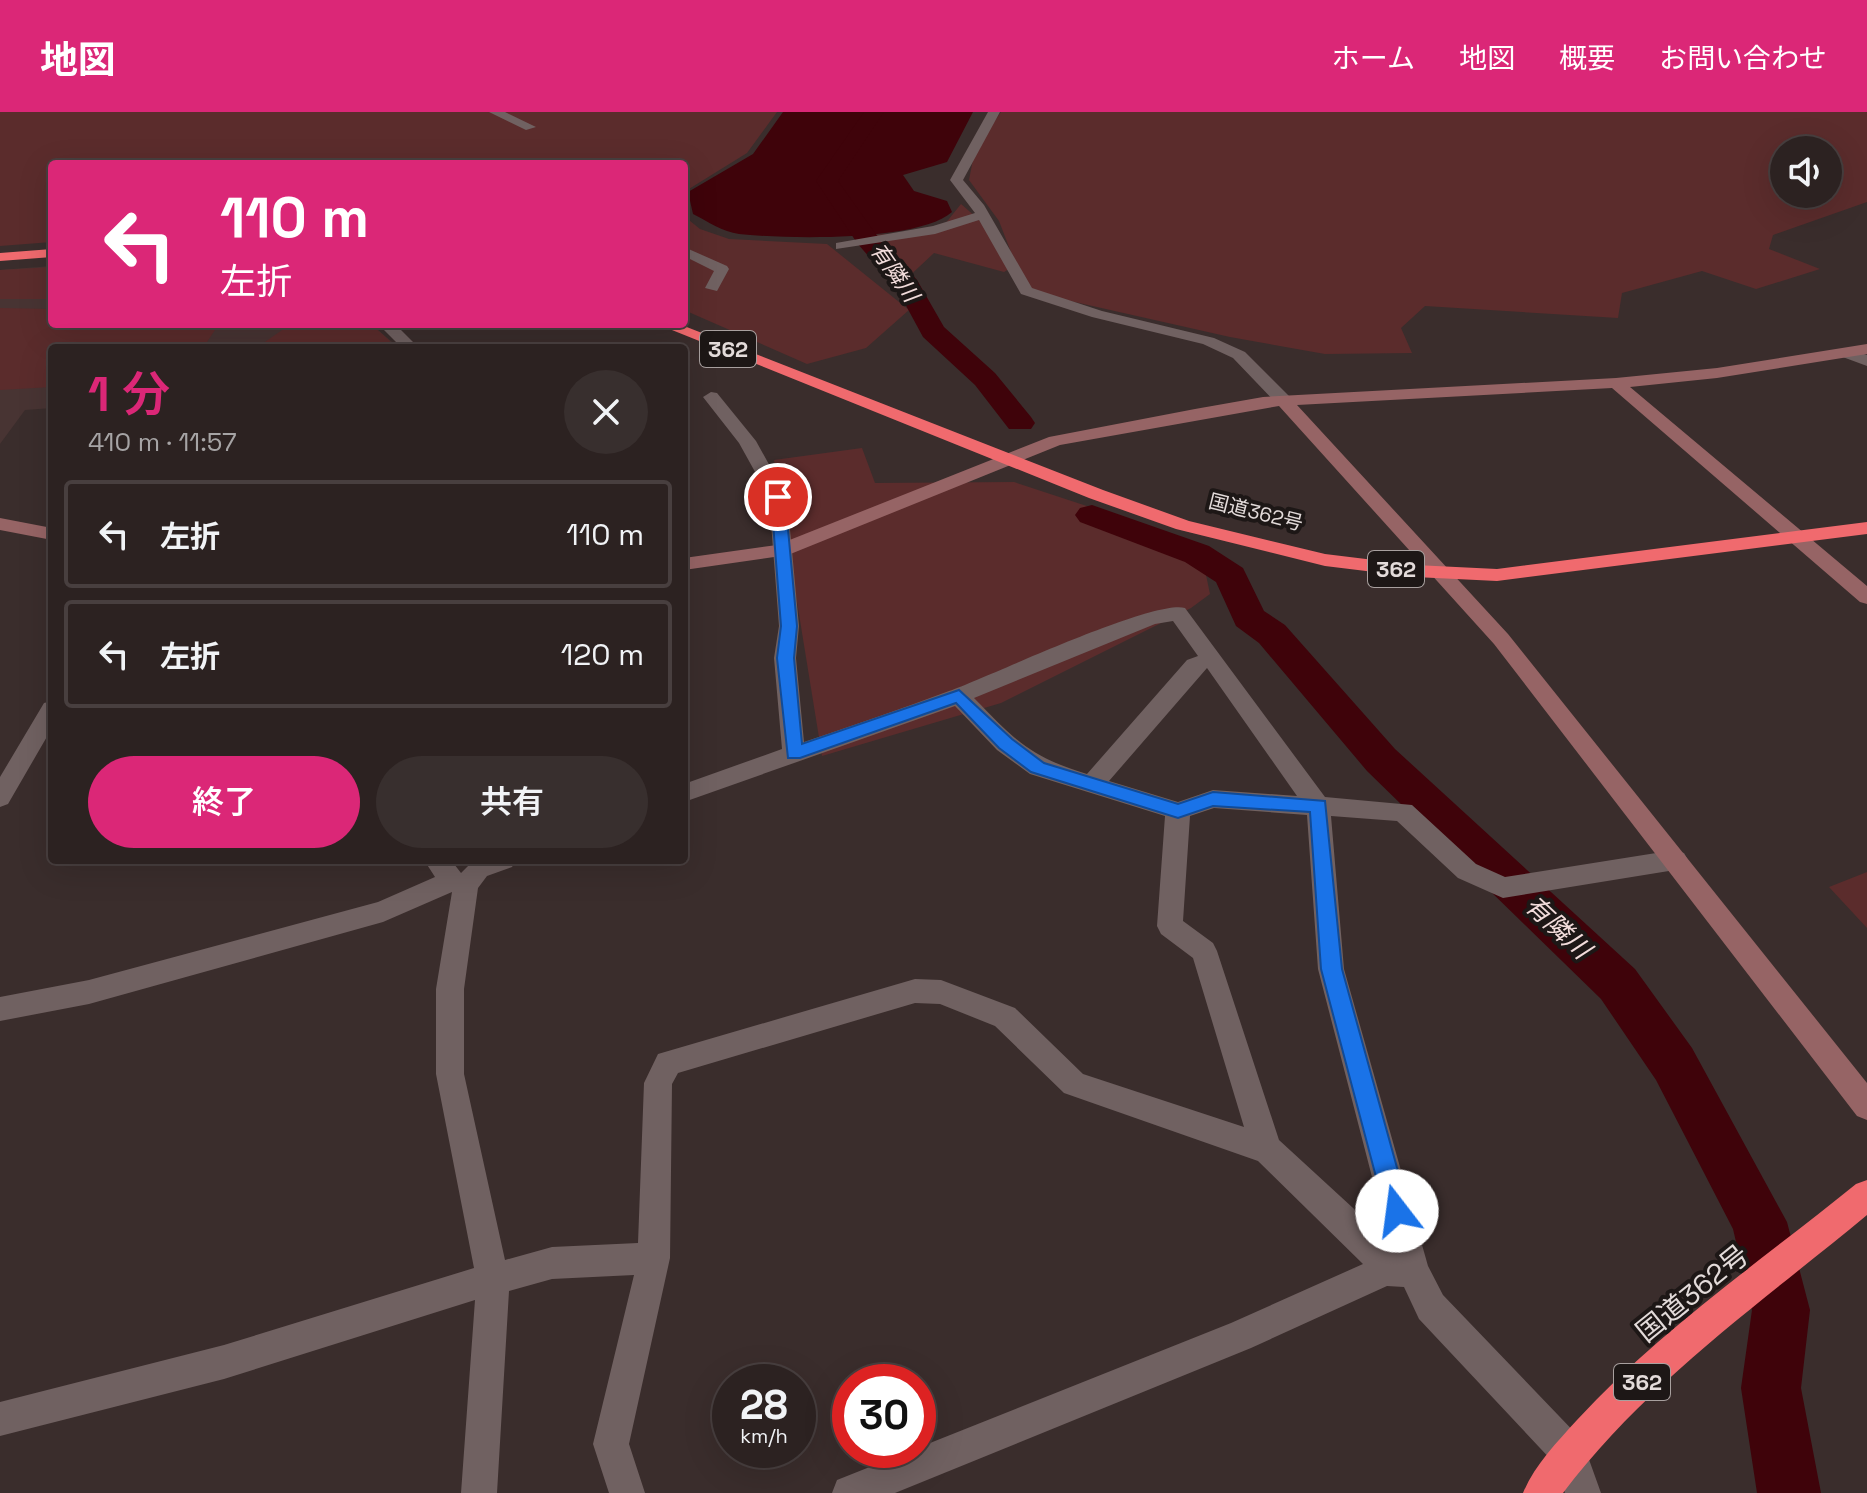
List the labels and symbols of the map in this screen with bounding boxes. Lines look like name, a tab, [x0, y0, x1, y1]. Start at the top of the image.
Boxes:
water label: 有隣川	[865, 237, 927, 309]
road number: 362	[700, 331, 756, 367]
pin	[744, 463, 812, 531]
street label: 国道362号	[1206, 488, 1306, 536]
road number: 362	[1368, 551, 1424, 587]
water label: 有隣川	[1518, 888, 1600, 968]
position arrow	[1355, 1169, 1439, 1253]
street label: 国道362号	[1628, 1237, 1756, 1349]
speed limit sign: 30	[832, 1364, 936, 1468]
road number: 362	[1614, 1364, 1670, 1400]

